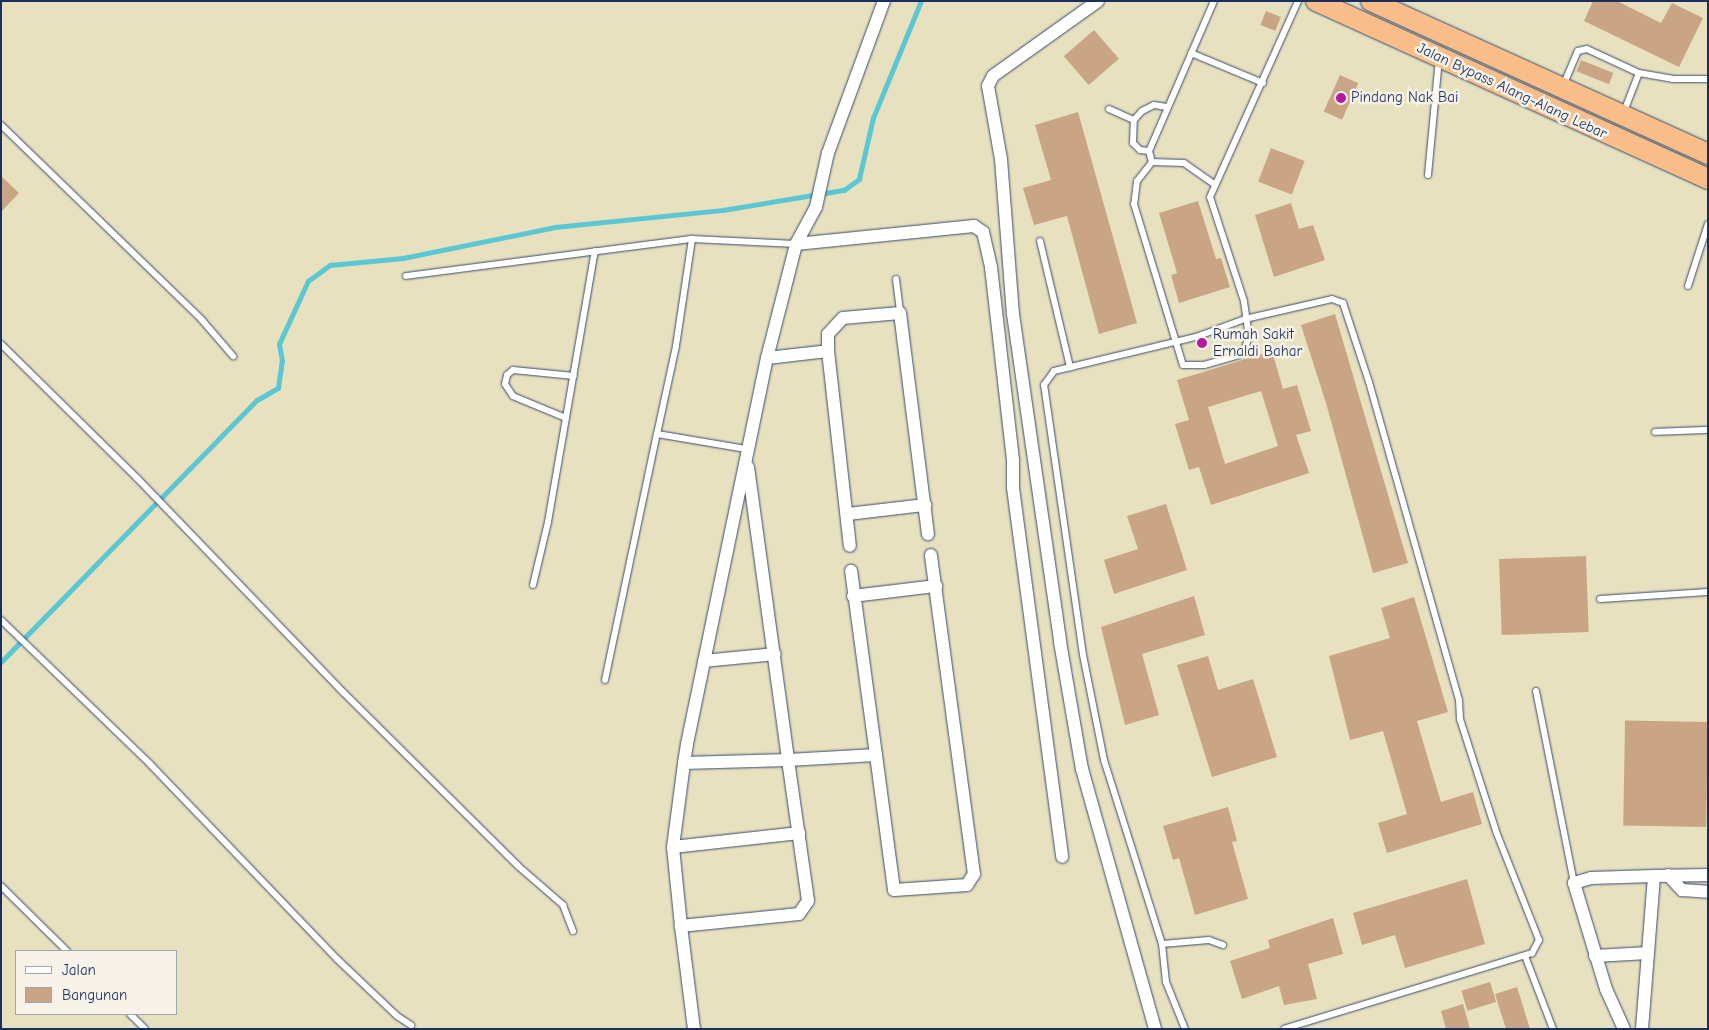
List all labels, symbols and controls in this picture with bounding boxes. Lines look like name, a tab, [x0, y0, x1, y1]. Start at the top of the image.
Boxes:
street label: Jalan Bypass Alang-Alang Lebar	[1414, 39, 1610, 143]
place label: Pindang Nak Bai	[1351, 89, 1458, 107]
marker: Pindang Nak Bai	[1335, 92, 1347, 104]
place label: Rumah Sakit Ernaldi Bahar	[1213, 325, 1302, 360]
marker: Rumah Sakit Ernaldi Bahar	[1195, 336, 1209, 350]
legend	[15, 950, 178, 1015]
text: Jalan	[62, 961, 96, 979]
text: Bangunan	[62, 986, 127, 1004]

